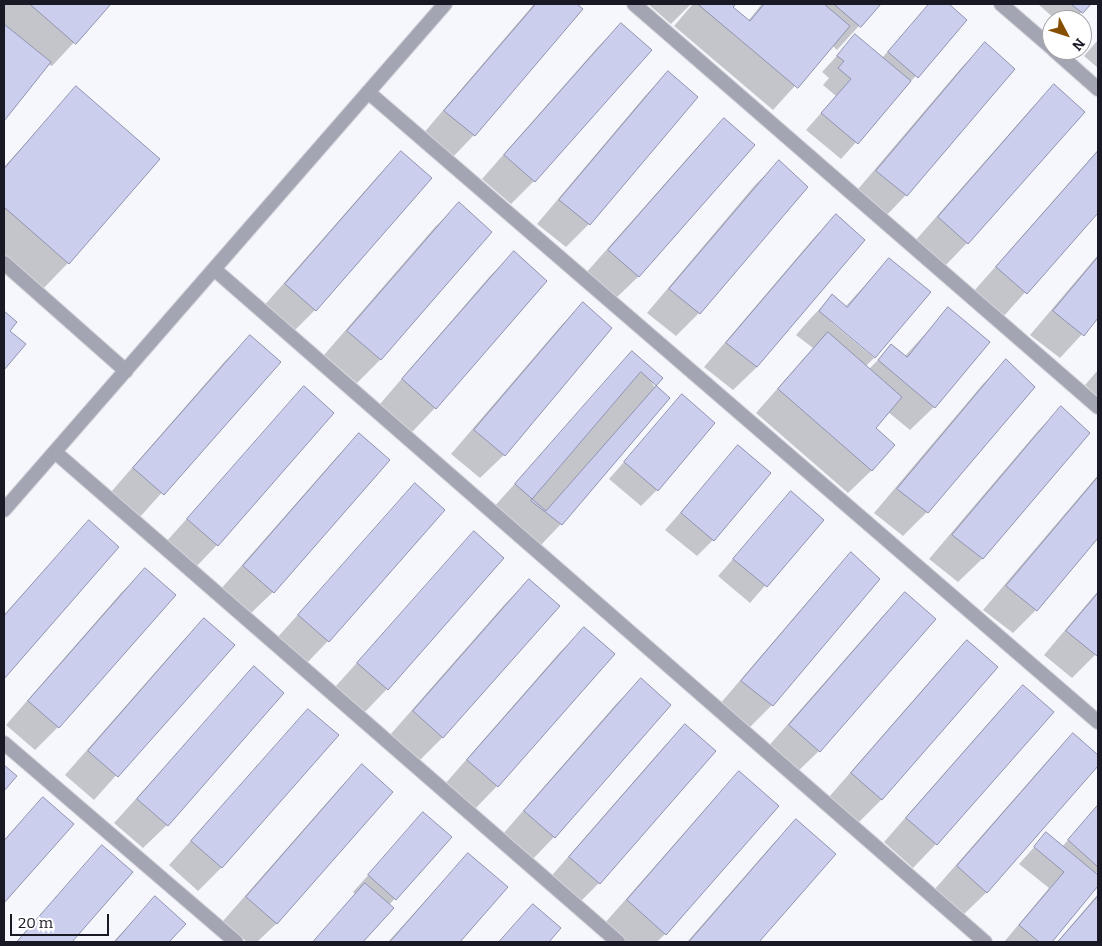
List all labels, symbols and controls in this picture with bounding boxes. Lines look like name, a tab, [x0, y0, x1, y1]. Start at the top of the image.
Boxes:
north arrow	[1042, 10, 1092, 60]
text: N	[1068, 35, 1088, 54]
scale bar	[12, 904, 111, 936]
text: 20 m	[18, 914, 53, 932]

